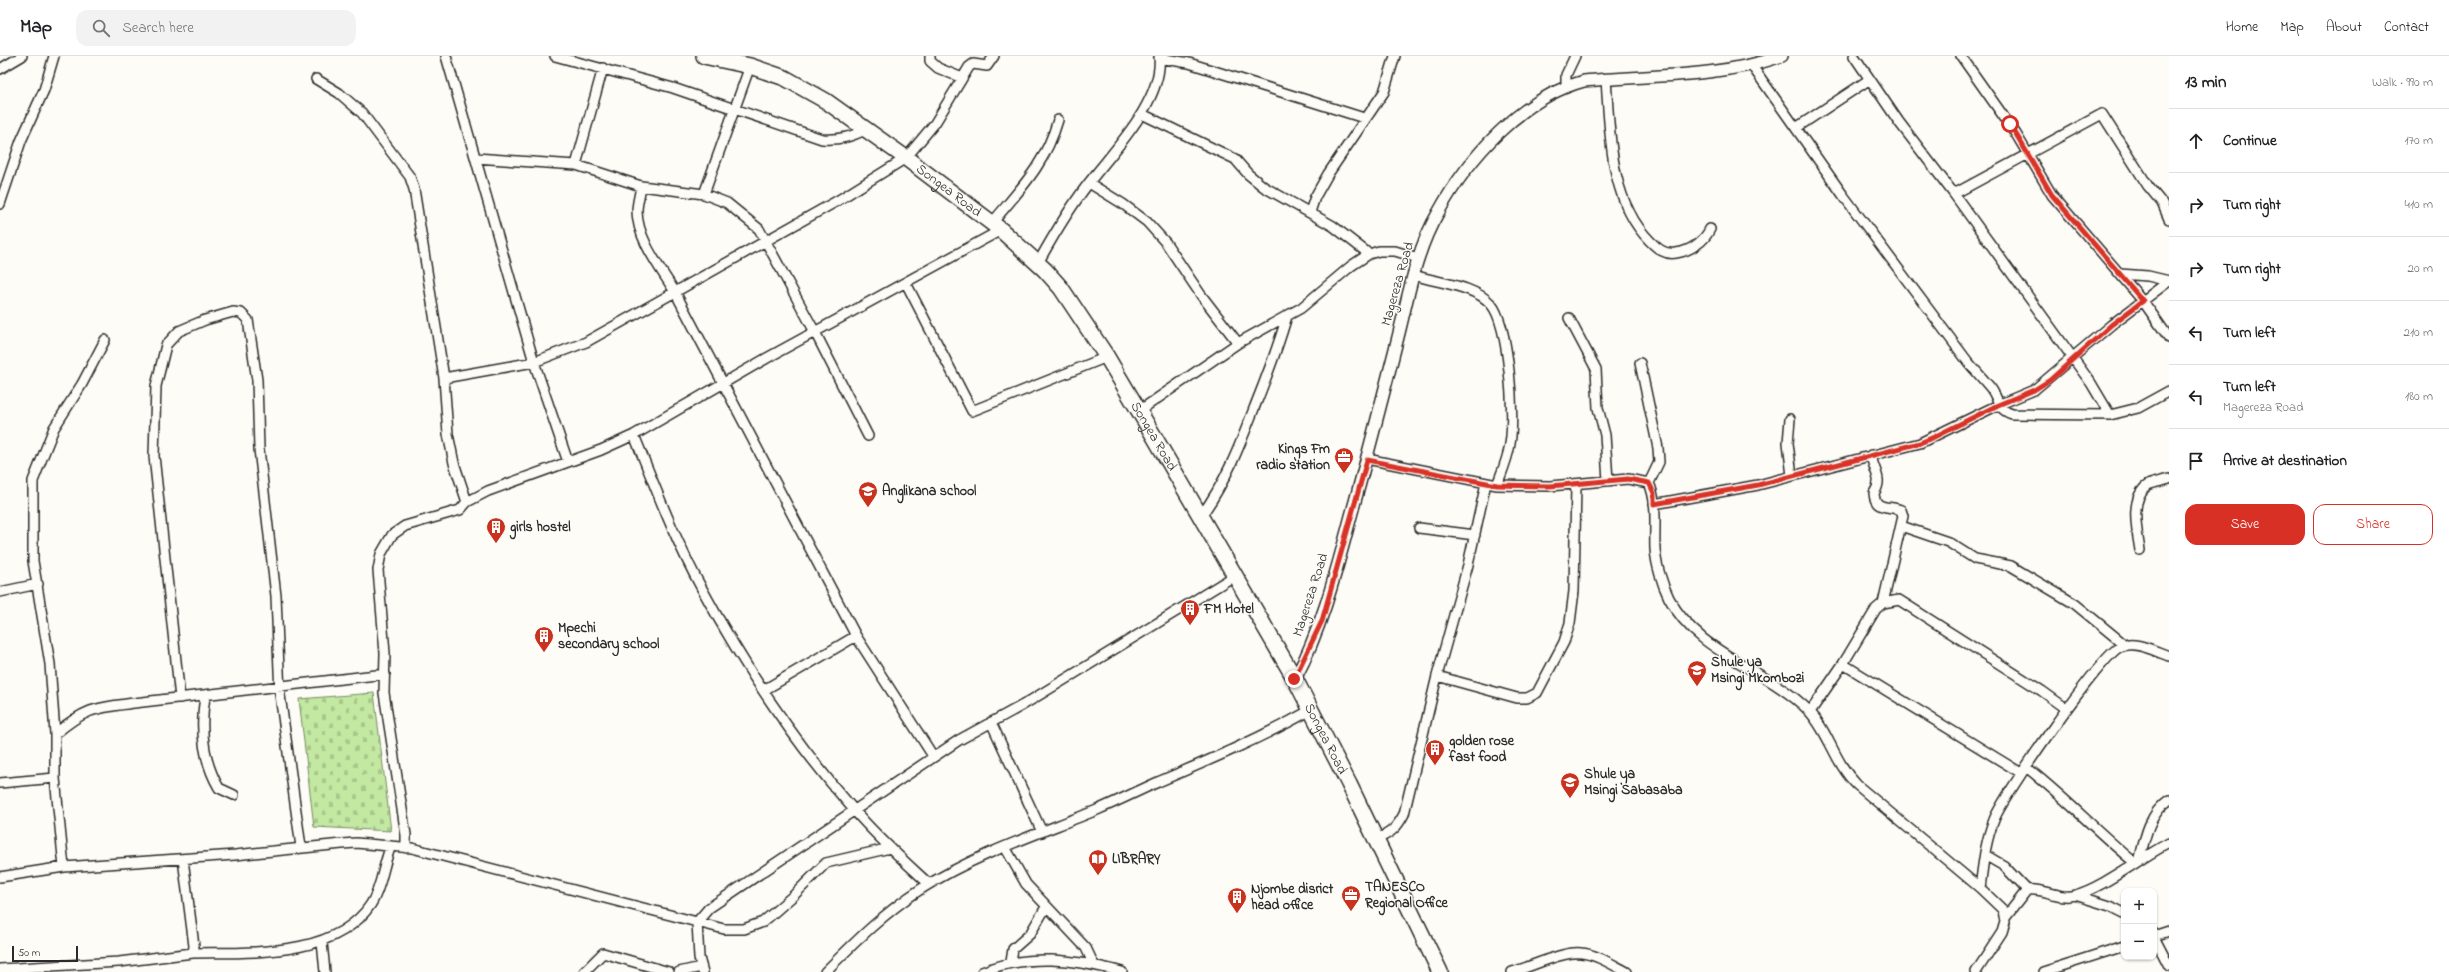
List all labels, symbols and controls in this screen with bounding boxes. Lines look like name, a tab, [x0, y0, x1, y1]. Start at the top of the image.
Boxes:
search box	[76, 10, 356, 46]
text: Map	[20, 14, 52, 41]
icon: search	[90, 17, 112, 39]
text: Search here	[122, 17, 194, 39]
text: Home	[2226, 17, 2258, 38]
text: Map	[2280, 17, 2304, 38]
text: About	[2326, 17, 2362, 38]
text: Contact	[2384, 17, 2429, 38]
text: 13 min	[2185, 70, 2226, 95]
text: Walk · 990 m	[2372, 73, 2433, 92]
route start	[2001, 115, 2019, 133]
icon: ahead	[2185, 130, 2207, 152]
text: Continue	[2223, 130, 2277, 152]
text: 170 m	[2405, 131, 2433, 150]
street label: Songea Road	[912, 159, 986, 222]
icon: right	[2185, 194, 2207, 216]
text: Turn right	[2223, 194, 2281, 216]
text: 410 m	[2405, 195, 2433, 214]
street label: Magereza Road	[1376, 239, 1421, 329]
icon: right	[2185, 258, 2207, 280]
text: Turn right	[2223, 258, 2281, 280]
text: 20 m	[2408, 259, 2433, 278]
icon: left	[2185, 322, 2207, 344]
text: Turn left	[2223, 322, 2276, 344]
text: 210 m	[2403, 323, 2433, 342]
text: Turn left	[2223, 376, 2276, 398]
icon: left	[2185, 386, 2207, 408]
text: 180 m	[2405, 387, 2433, 406]
street label: Songea Road	[1125, 398, 1182, 475]
text: Magereza Road	[2223, 398, 2303, 417]
place label: Kings Fm radio station	[1256, 439, 1330, 476]
office icon: Kings Fm radio station	[1333, 446, 1355, 474]
icon: arrive	[2185, 450, 2207, 472]
text: Arrive at destination	[2223, 450, 2347, 472]
school or university icon: Anglikana school	[857, 480, 879, 508]
place label: Anglikana school	[882, 481, 977, 504]
button: Save	[2185, 504, 2305, 545]
button: Share	[2313, 504, 2433, 545]
building icon: girls hostel	[485, 516, 507, 544]
place label: girls hostel	[509, 517, 571, 540]
street label: Magereza Road	[1288, 550, 1335, 640]
building icon: FM Hotel	[1179, 598, 1201, 626]
place label: FM Hotel	[1203, 599, 1254, 620]
place label: Mpechi secondary school	[558, 618, 660, 657]
building icon: Mpechi secondary school	[533, 625, 555, 653]
place label: Shule ya Msingi Mkombozi	[1711, 652, 1805, 691]
school or university icon: Shule ya Msingi Mkombozi	[1686, 659, 1708, 687]
route end	[1285, 670, 1303, 688]
street label: Songea Road	[1299, 700, 1353, 778]
place label: golden rose fast food	[1448, 731, 1515, 768]
building icon: golden rose fast food	[1424, 738, 1446, 766]
place label: Shule ya Msingi Sabasaba	[1584, 764, 1683, 803]
school or university icon: Shule ya Msingi Sabasaba	[1559, 771, 1581, 799]
library icon: LIBRARY	[1087, 848, 1109, 876]
place label: LIBRARY	[1112, 849, 1161, 870]
place label: TANESCO Regional Office	[1364, 877, 1449, 916]
place label: Njombe disrict head office	[1251, 879, 1334, 916]
office icon: TANESCO Regional Office	[1340, 884, 1362, 912]
building icon: Njombe disrict head office	[1226, 886, 1248, 914]
map controls	[2121, 888, 2157, 960]
button: +	[2121, 888, 2157, 924]
button: −	[2121, 924, 2157, 960]
scale bar	[12, 944, 78, 963]
text: 50 m	[18, 945, 40, 961]

